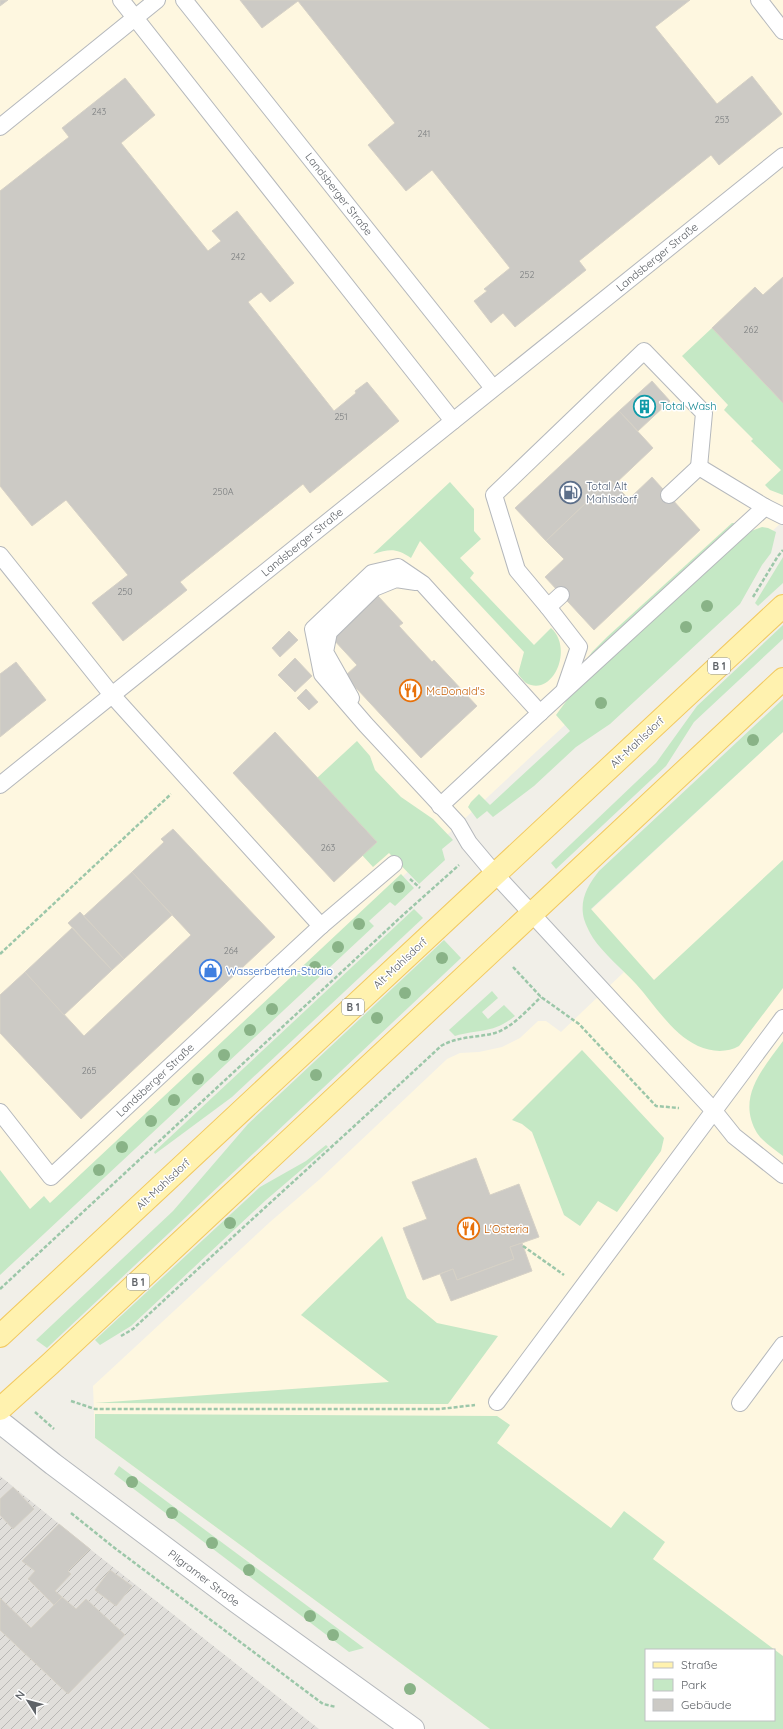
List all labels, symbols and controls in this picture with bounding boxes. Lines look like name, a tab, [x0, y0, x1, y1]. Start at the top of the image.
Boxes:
house number: 243	[92, 106, 106, 117]
house number: 253	[715, 114, 730, 125]
house number: 241	[418, 128, 430, 139]
street label: Landsberger Straße	[302, 150, 376, 238]
street label: Landsberger Straße	[613, 220, 701, 294]
house number: 242	[231, 251, 245, 262]
house number: 252	[520, 269, 534, 280]
house number: 262	[744, 324, 758, 335]
building icon: Total Wash	[632, 393, 658, 419]
place label: Total Wash	[660, 399, 717, 413]
house number: 251	[334, 411, 348, 422]
fuel station icon: Total Alt Mahlsdorf	[558, 479, 584, 505]
place label: Total Alt Mahlsdorf	[586, 479, 637, 506]
house number: 250A	[212, 486, 234, 497]
street label: Landsberger Straße	[258, 505, 346, 579]
house number: 250	[117, 586, 133, 597]
road number: B 1	[708, 658, 730, 674]
restaurant icon: McDonald's	[398, 678, 424, 704]
place label: McDonald's	[426, 684, 485, 698]
street label: Alt-Mahlsdorf	[607, 713, 667, 771]
house number: 263	[321, 842, 336, 853]
street label: Alt-Mahlsdorf	[370, 934, 430, 992]
house number: 264	[224, 945, 239, 956]
shop icon: Wasserbetten-Studio	[197, 958, 223, 984]
place label: Wasserbetten-Studio	[226, 964, 333, 978]
road number: B 1	[342, 999, 364, 1015]
street label: Landsberger Straße	[113, 1040, 197, 1120]
house number: 265	[82, 1065, 96, 1076]
street label: Alt-Mahlsdorf	[133, 1155, 193, 1213]
restaurant icon: L'Osteria	[455, 1216, 481, 1242]
place label: L'Osteria	[484, 1222, 529, 1236]
road number: B 1	[127, 1274, 149, 1290]
street label: Pilgramer Straße	[165, 1547, 243, 1609]
legend	[645, 1649, 775, 1721]
text: Straße	[681, 1657, 718, 1672]
text: Park	[681, 1677, 706, 1692]
north arrow	[8, 1681, 48, 1721]
text: N	[12, 1688, 28, 1703]
text: Gebäude	[681, 1697, 732, 1712]

